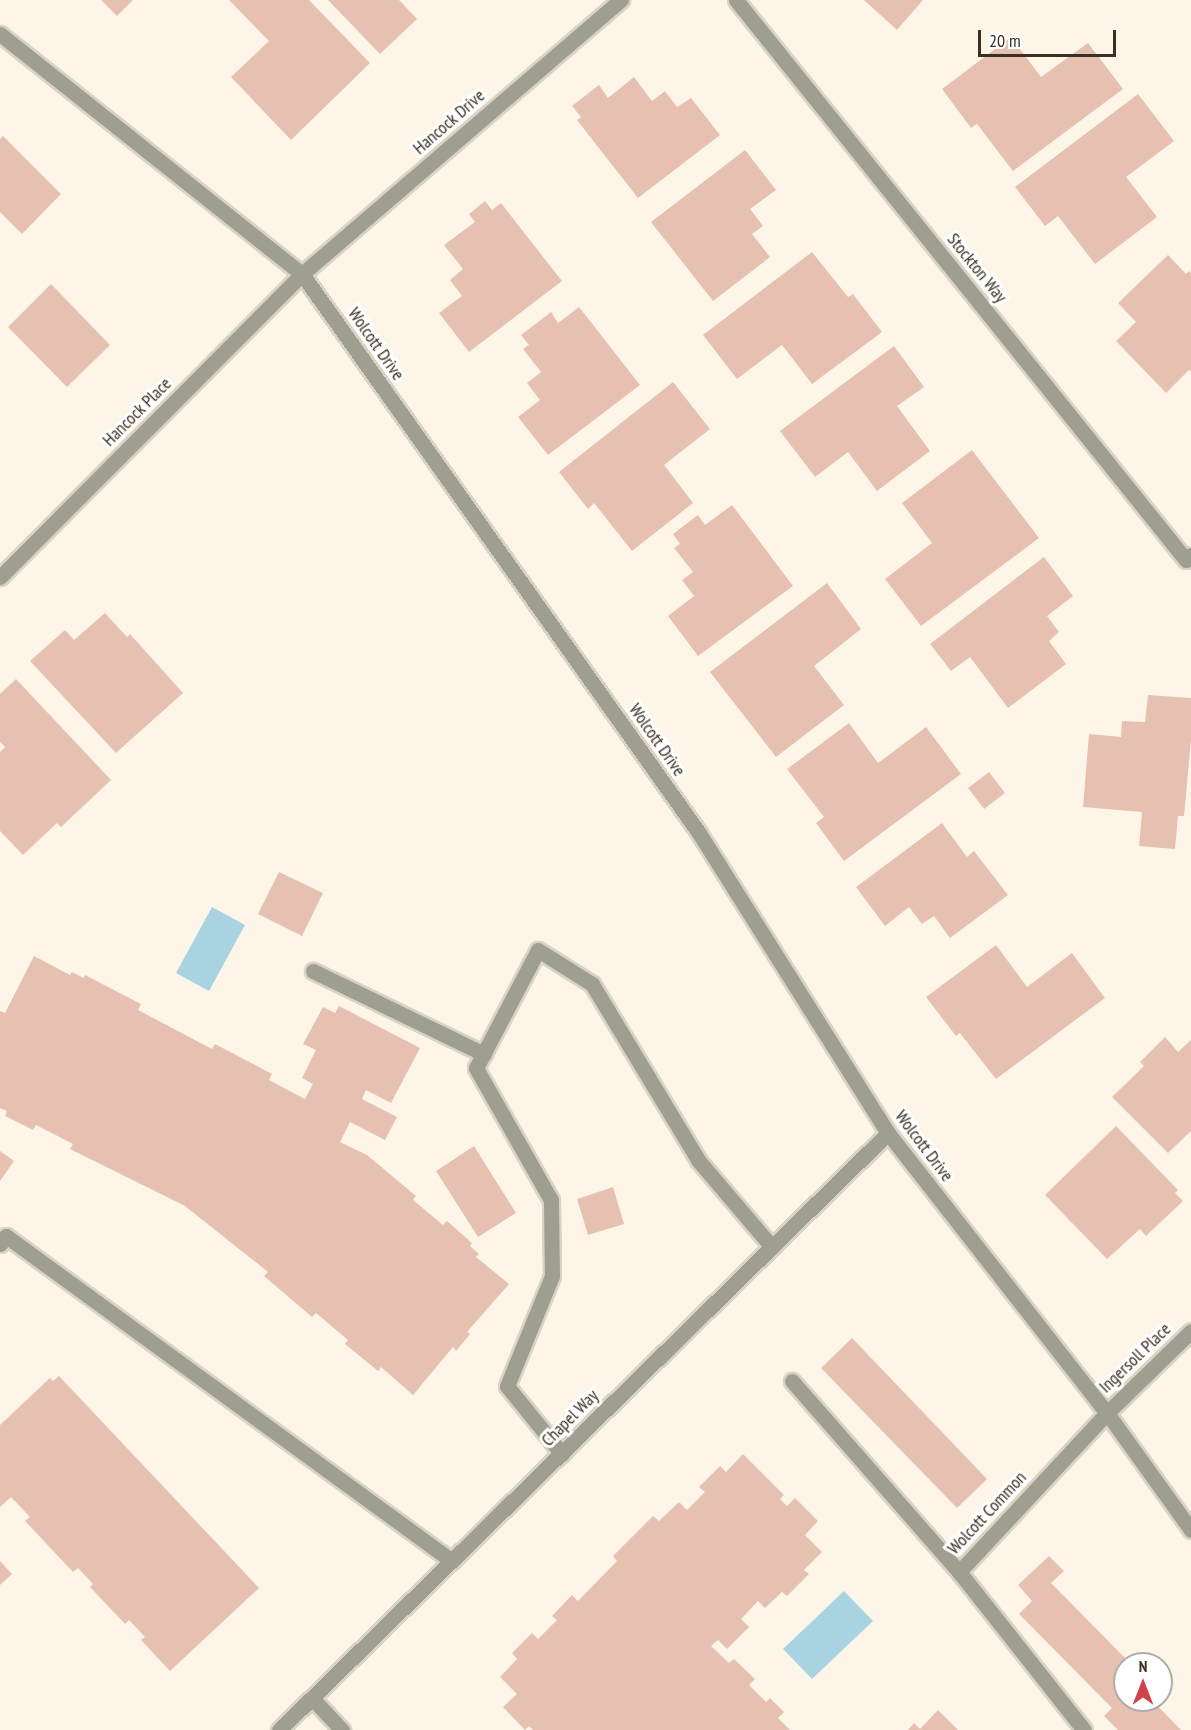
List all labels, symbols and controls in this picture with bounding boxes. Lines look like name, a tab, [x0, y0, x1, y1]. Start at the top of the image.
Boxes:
scale bar	[981, 18, 1119, 56]
text: 20 m	[989, 29, 1021, 52]
street label: Hancock Drive	[409, 85, 489, 159]
street label: Stockton Way	[942, 229, 1012, 307]
street label: Wolcott Drive	[343, 304, 409, 384]
street label: Hancock Place	[98, 373, 176, 451]
street label: Wolcott Drive	[624, 700, 690, 780]
street label: Wolcott Drive	[890, 1106, 958, 1186]
street label: Ingersoll Place	[1095, 1319, 1175, 1397]
street label: Chapel Way	[537, 1385, 603, 1451]
street label: Wolcott Common	[943, 1467, 1031, 1559]
north arrow	[1113, 1652, 1173, 1712]
text: N	[1139, 1656, 1147, 1676]

